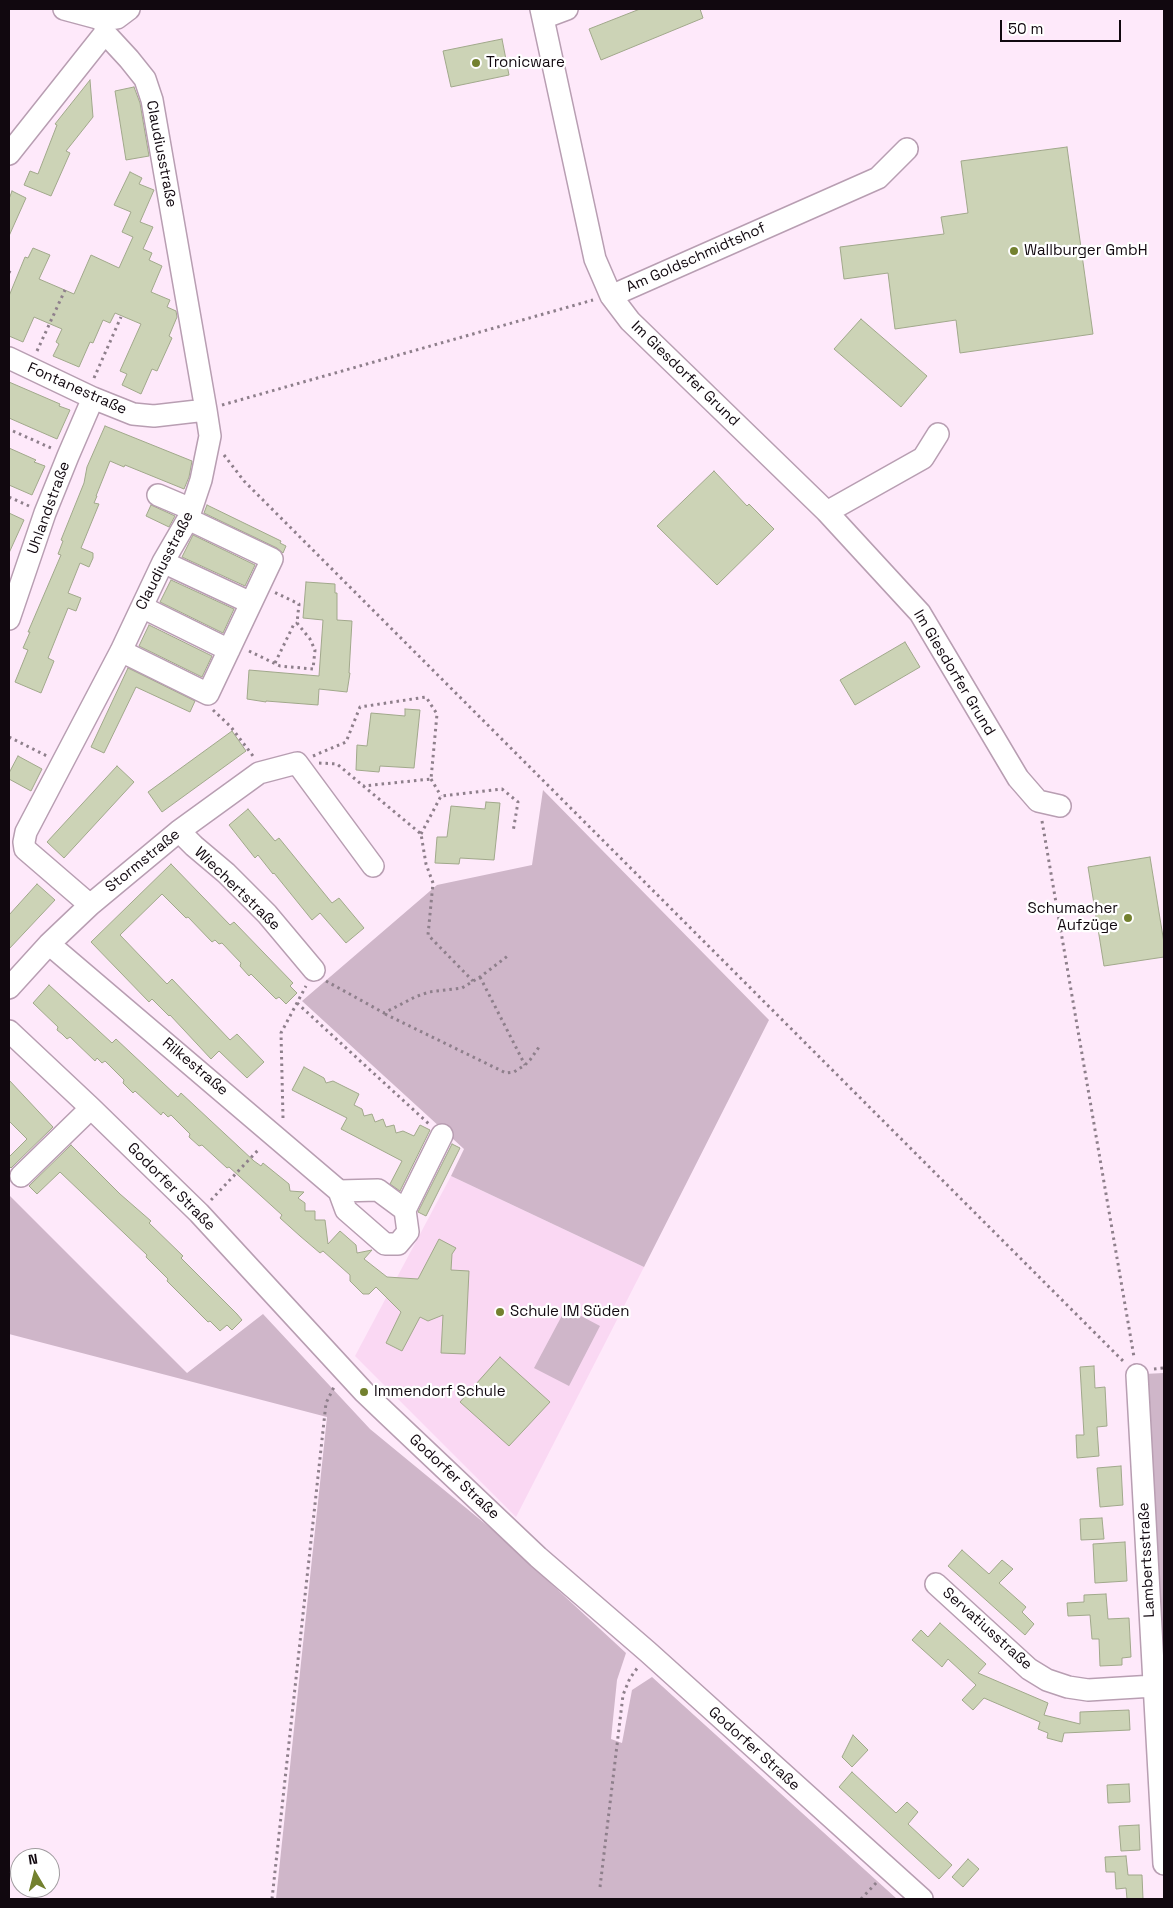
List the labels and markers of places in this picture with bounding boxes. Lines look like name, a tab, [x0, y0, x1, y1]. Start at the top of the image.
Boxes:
place label: Tronicware	[486, 54, 565, 72]
marker: Tronicware	[470, 57, 482, 69]
place label: Wallburger GmbH	[1024, 242, 1147, 260]
marker: Wallburger GmbH	[1008, 245, 1020, 257]
place label: Schumacher Aufzüge	[1028, 900, 1118, 935]
marker: Schumacher Aufzüge	[1122, 912, 1134, 924]
place label: Schule IM Süden	[510, 1303, 629, 1321]
marker: Schule IM Süden	[494, 1306, 506, 1318]
place label: Immendorf Schule	[374, 1383, 506, 1401]
marker: Immendorf Schule	[358, 1386, 370, 1398]

